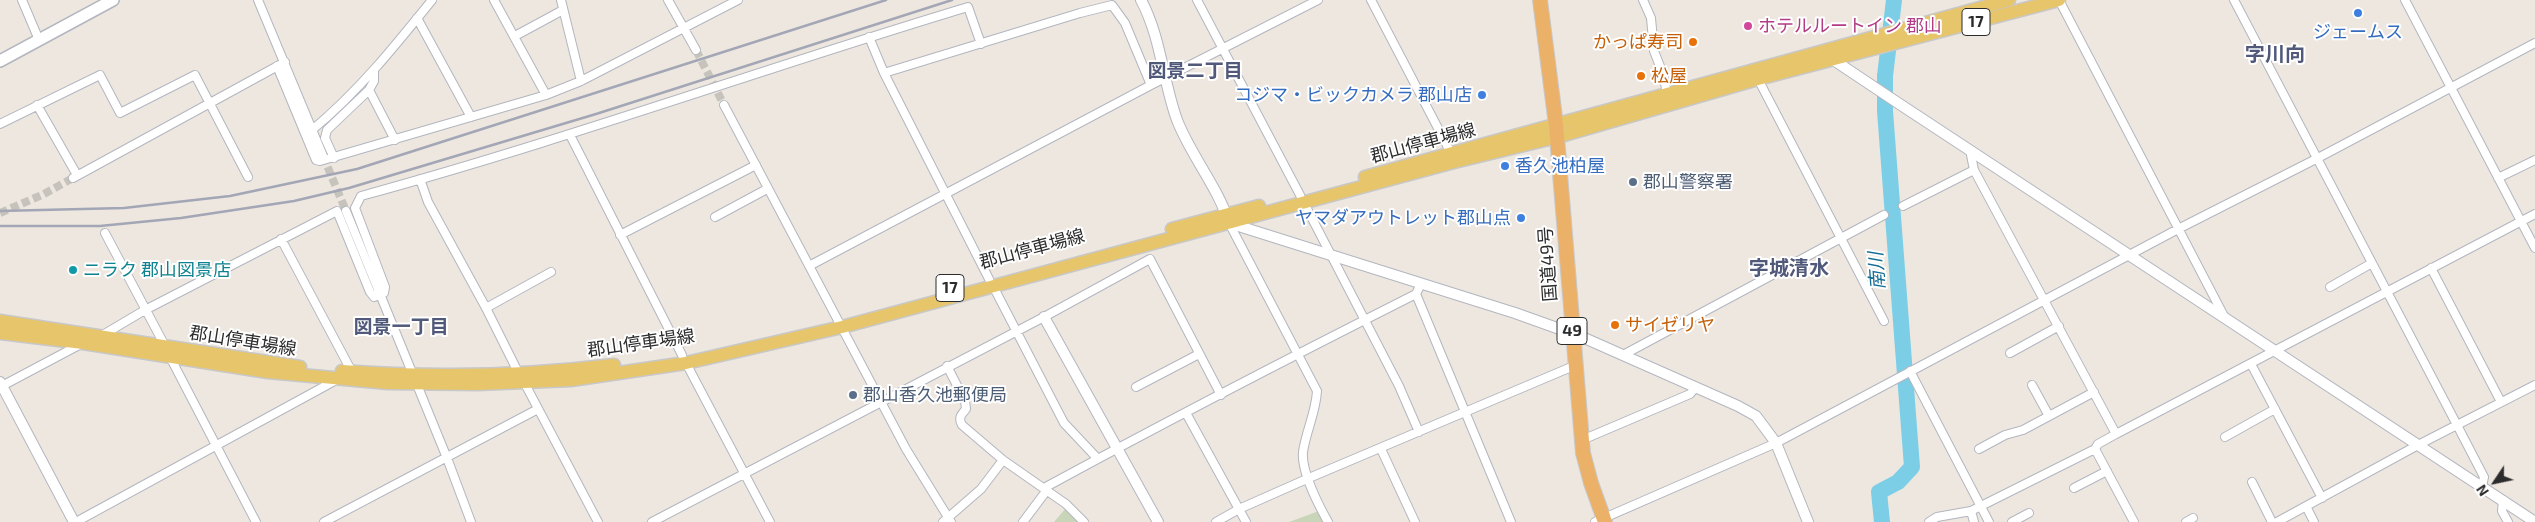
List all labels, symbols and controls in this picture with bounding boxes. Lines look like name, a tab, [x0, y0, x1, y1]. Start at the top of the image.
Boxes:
marker: ジェームス	[2352, 7, 2364, 19]
road number: 17	[1962, 8, 1990, 36]
place label: ホテルルートイン 郡山	[1758, 15, 1942, 37]
marker: ホテルルートイン 郡山	[1742, 20, 1754, 32]
place label: ジェームス	[2313, 21, 2403, 43]
place label: かっぱ寿司	[1593, 31, 1683, 53]
marker: かっぱ寿司	[1687, 36, 1699, 48]
district label: 字川向	[2245, 42, 2305, 66]
district label: 図景二丁目	[1148, 60, 1242, 82]
place label: 松屋	[1651, 65, 1687, 87]
marker: 松屋	[1635, 70, 1647, 82]
place label: コジマ・ビックカメラ 郡山店	[1234, 84, 1472, 106]
marker: コジマ・ビックカメラ 郡山店	[1476, 89, 1488, 101]
street label: 郡山停車場線	[1368, 119, 1478, 167]
place label: 香久池柏屋	[1515, 155, 1605, 177]
marker: 香久池柏屋	[1499, 160, 1511, 172]
place label: 郡山警察署	[1643, 171, 1733, 193]
marker: 郡山警察署	[1627, 176, 1639, 188]
place label: ヤマダアウトレット郡山点	[1295, 207, 1511, 229]
marker: ヤマダアウトレット郡山点	[1515, 212, 1527, 224]
street label: 郡山停車場線	[977, 225, 1087, 273]
street label: 国道49号	[1535, 226, 1561, 302]
water label: 南川	[1864, 251, 1890, 291]
district label: 字城清水	[1749, 256, 1829, 280]
place label: ニラク 郡山図景店	[83, 259, 231, 281]
marker: ニラク 郡山図景店	[67, 264, 79, 276]
road number: 17	[936, 274, 964, 302]
place label: サイゼリヤ	[1625, 314, 1715, 336]
district label: 図景一丁目	[354, 316, 448, 338]
road number: 49	[1557, 318, 1587, 344]
marker: サイゼリヤ	[1609, 319, 1621, 331]
street label: 郡山停車場線	[188, 322, 298, 360]
street label: 郡山停車場線	[586, 325, 696, 361]
place label: 郡山香久池郵便局	[863, 384, 1007, 406]
marker: 郡山香久池郵便局	[847, 389, 859, 401]
north arrow	[2470, 457, 2520, 507]
text: N	[2472, 482, 2492, 500]

